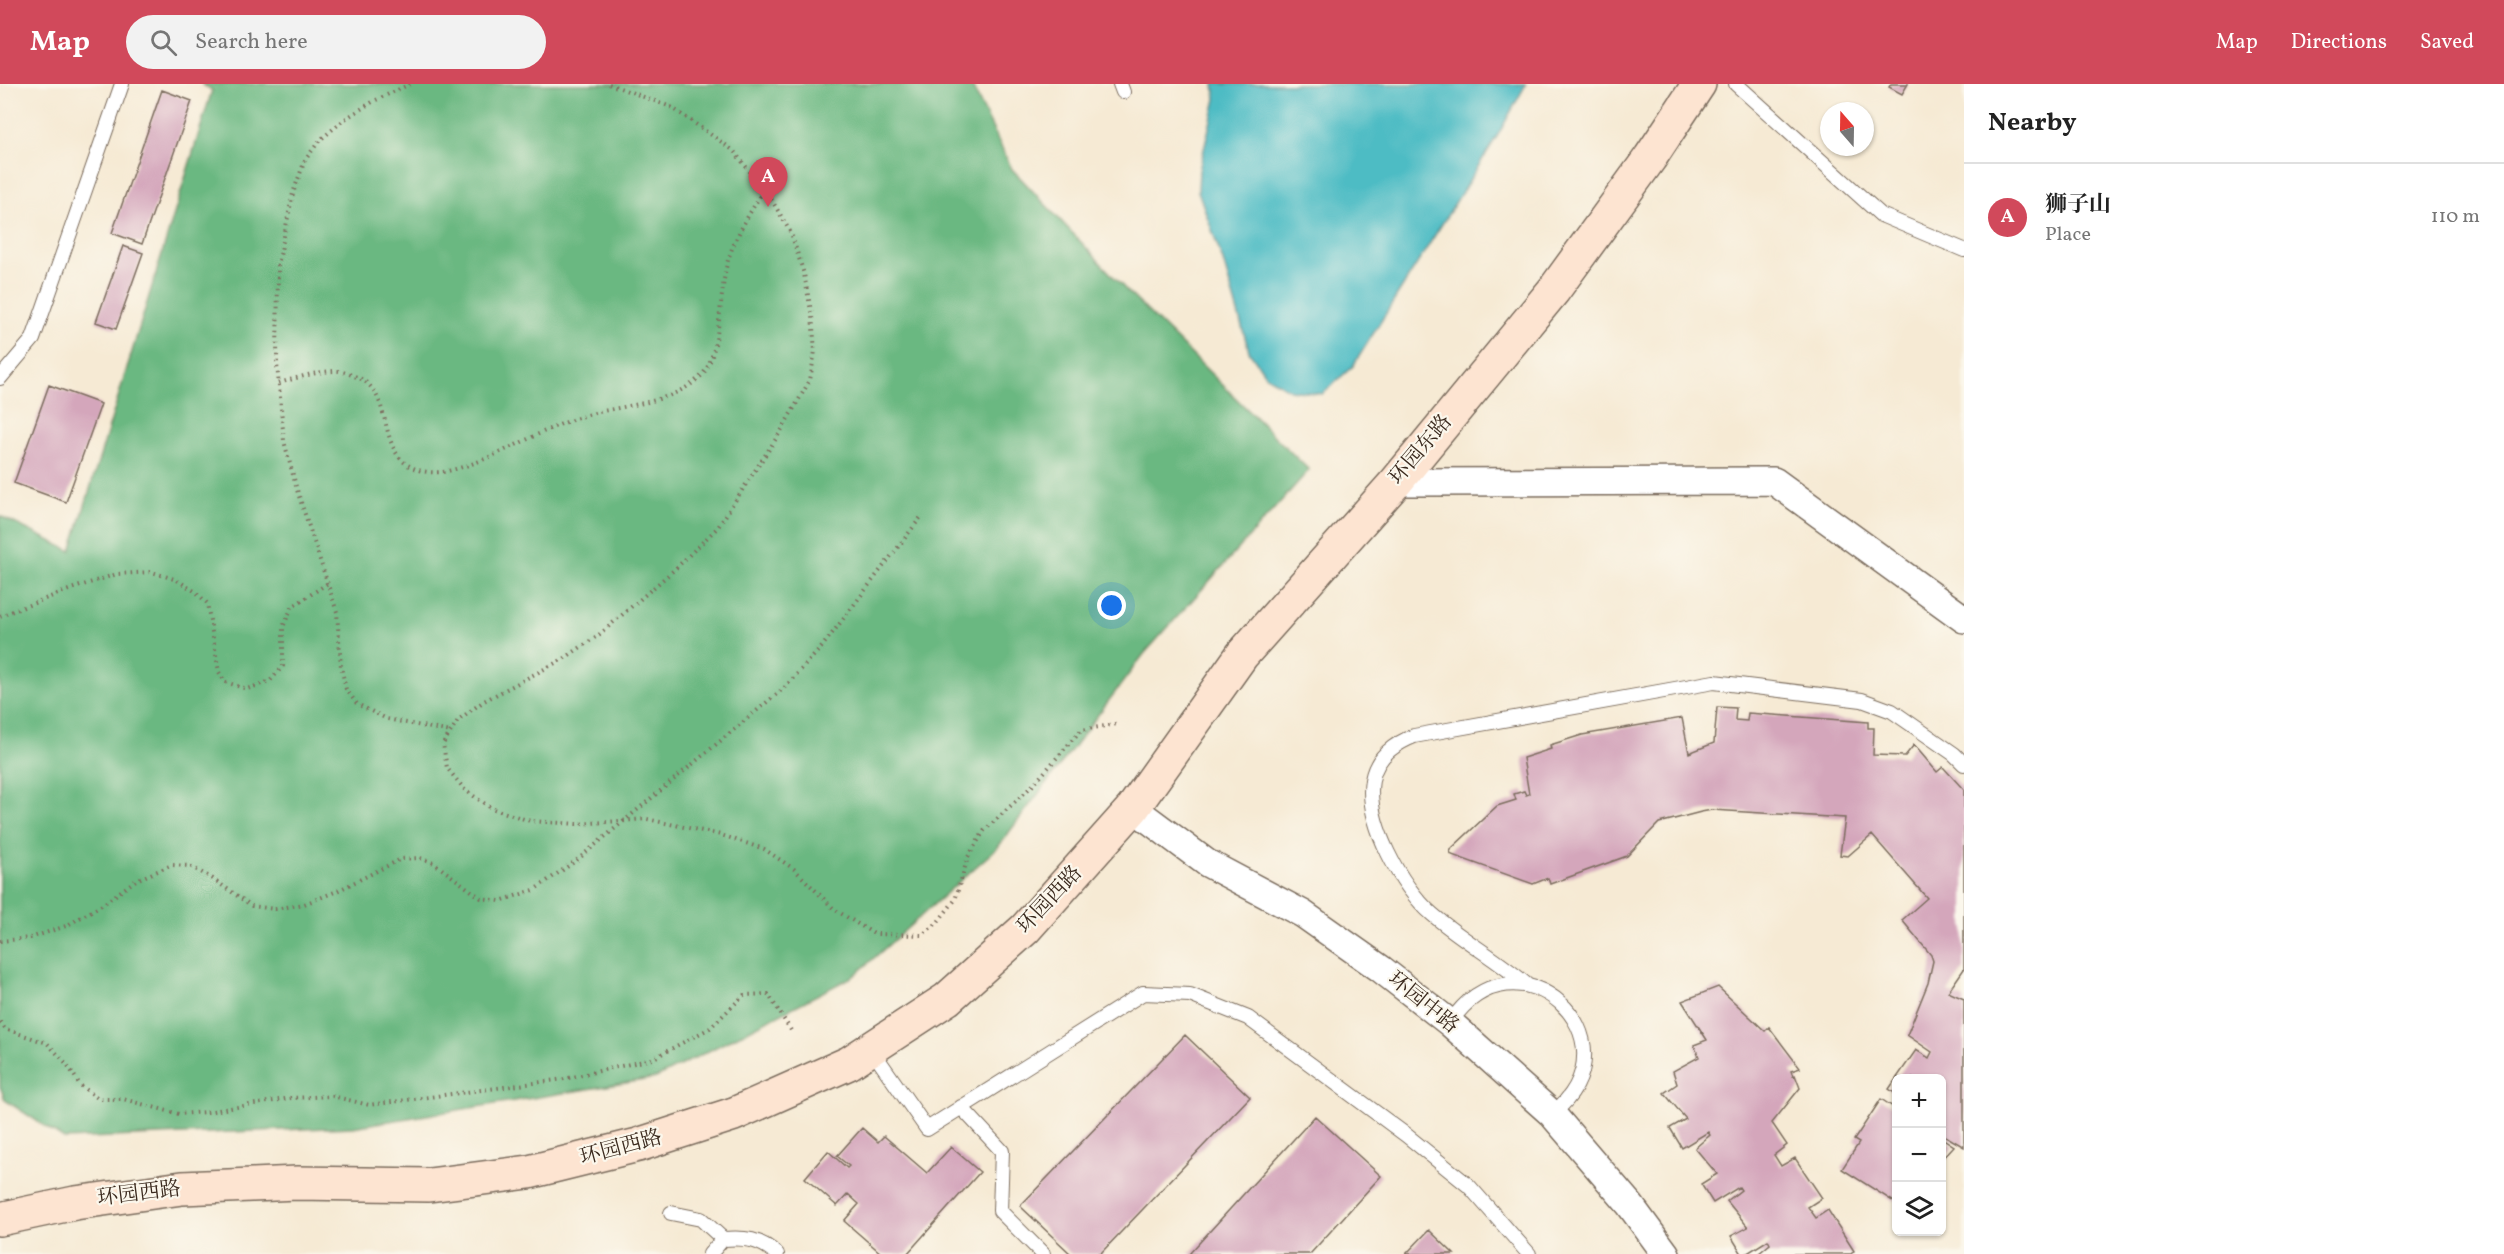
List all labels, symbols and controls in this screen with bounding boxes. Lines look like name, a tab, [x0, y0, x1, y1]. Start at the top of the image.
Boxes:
search box	[126, 15, 546, 69]
text: Map	[30, 23, 90, 62]
icon: search	[147, 26, 180, 59]
text: Search here	[195, 27, 308, 58]
text: Map	[2216, 28, 2258, 57]
text: Directions	[2291, 28, 2387, 57]
text: Saved	[2420, 28, 2474, 57]
north arrow	[1820, 102, 1874, 156]
text: Nearby	[1988, 105, 2077, 141]
pin: A	[748, 158, 788, 207]
text: 狮子山	[2045, 190, 2111, 221]
text: A	[2000, 203, 2015, 231]
text: 110 m	[2431, 203, 2480, 231]
text: Place	[2045, 221, 2091, 249]
street label: 环园东路	[1383, 409, 1459, 491]
your location	[1097, 591, 1126, 620]
street label: 环园西路	[1011, 859, 1089, 941]
street label: 环园中路	[1381, 965, 1465, 1041]
map controls	[1892, 1074, 1946, 1236]
button: +	[1892, 1074, 1946, 1128]
street label: 环园西路	[577, 1123, 665, 1173]
button: −	[1892, 1128, 1946, 1182]
street label: 环园西路	[96, 1174, 182, 1214]
button: layers	[1892, 1182, 1946, 1236]

